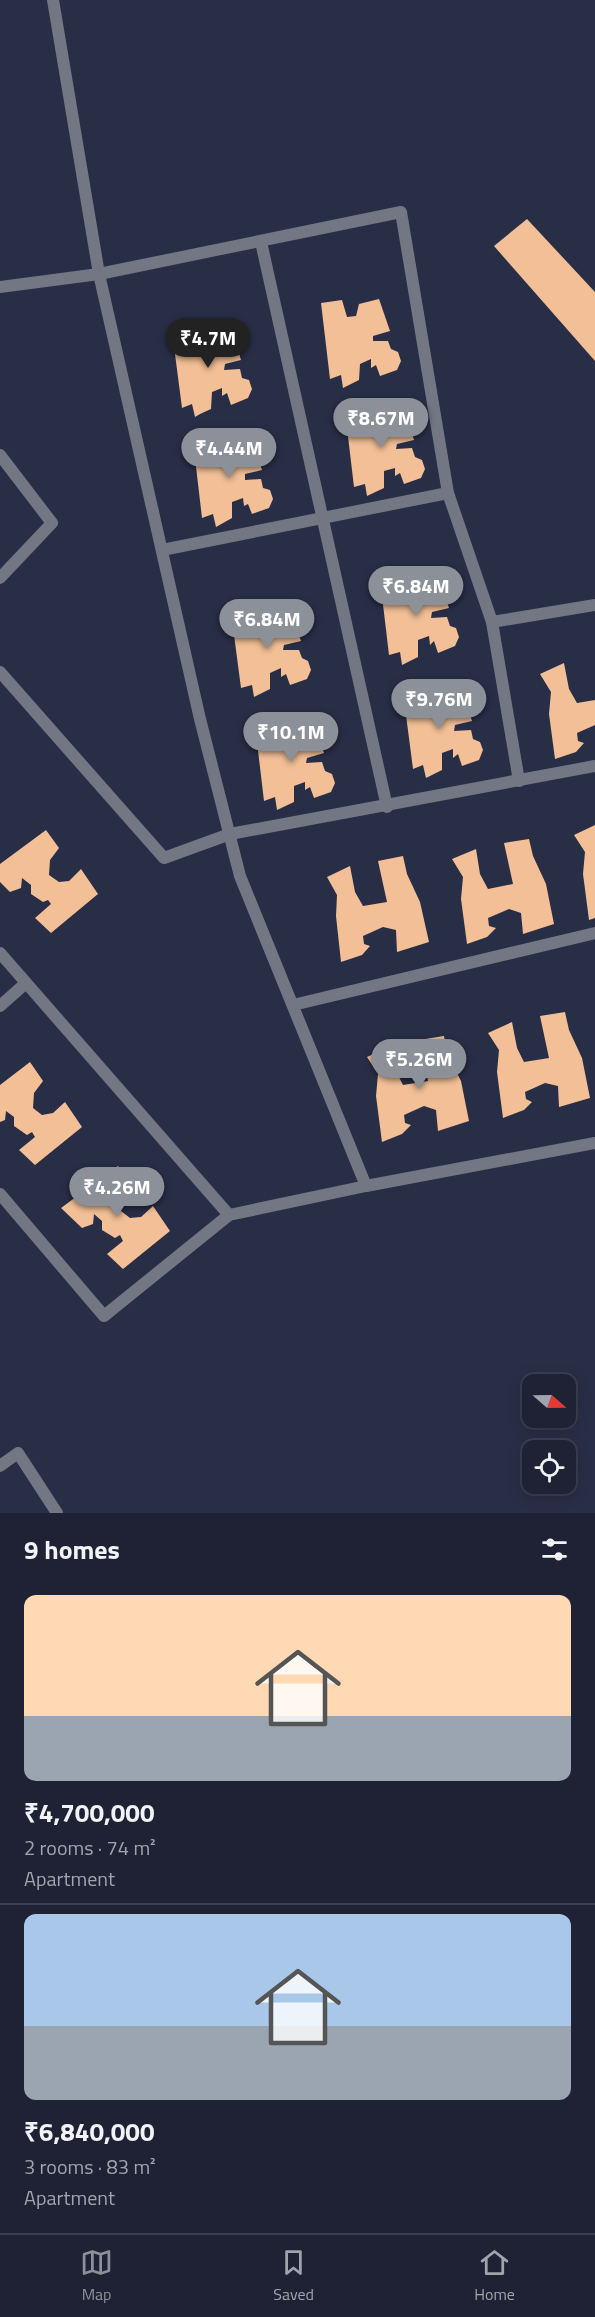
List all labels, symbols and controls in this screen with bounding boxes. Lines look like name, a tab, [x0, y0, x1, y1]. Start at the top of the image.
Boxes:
pin: ₹4.7M	[166, 318, 250, 369]
text: ₹4.7M	[180, 322, 236, 353]
pin: ₹8.67M	[332, 398, 430, 449]
text: ₹8.67M	[347, 402, 415, 433]
pin: ₹4.44M	[180, 428, 278, 479]
text: ₹4.44M	[195, 432, 263, 463]
pin: ₹6.84M	[367, 566, 465, 617]
text: ₹6.84M	[382, 570, 450, 601]
pin: ₹6.84M	[218, 599, 316, 650]
text: ₹6.84M	[233, 603, 301, 634]
pin: ₹9.76M	[390, 679, 488, 730]
text: ₹9.76M	[405, 683, 473, 714]
pin: ₹10.1M	[242, 712, 340, 763]
text: ₹10.1M	[257, 716, 325, 747]
pin: ₹5.26M	[370, 1039, 468, 1090]
text: ₹5.26M	[385, 1043, 453, 1074]
pin: ₹4.26M	[68, 1167, 166, 1218]
text: ₹4.26M	[83, 1171, 151, 1202]
north arrow	[522, 1374, 576, 1428]
map controls	[522, 1374, 576, 1494]
button: locate	[522, 1440, 576, 1494]
text: 9 homes	[24, 1530, 120, 1569]
icon: filters	[538, 1533, 571, 1566]
icon: home	[244, 1634, 352, 1742]
text: ₹4,700,000	[24, 1793, 154, 1832]
text: 2 rooms · 74 m²	[24, 1832, 156, 1863]
text: Apartment	[24, 1863, 115, 1894]
icon: home	[244, 1953, 352, 2061]
text: ₹6,840,000	[24, 2112, 154, 2151]
text: 3 rooms · 83 m²	[24, 2151, 156, 2182]
text: Apartment	[24, 2182, 115, 2213]
tab: Map	[80, 2246, 113, 2306]
tab: Saved	[273, 2246, 314, 2306]
tab: Home	[474, 2246, 515, 2306]

